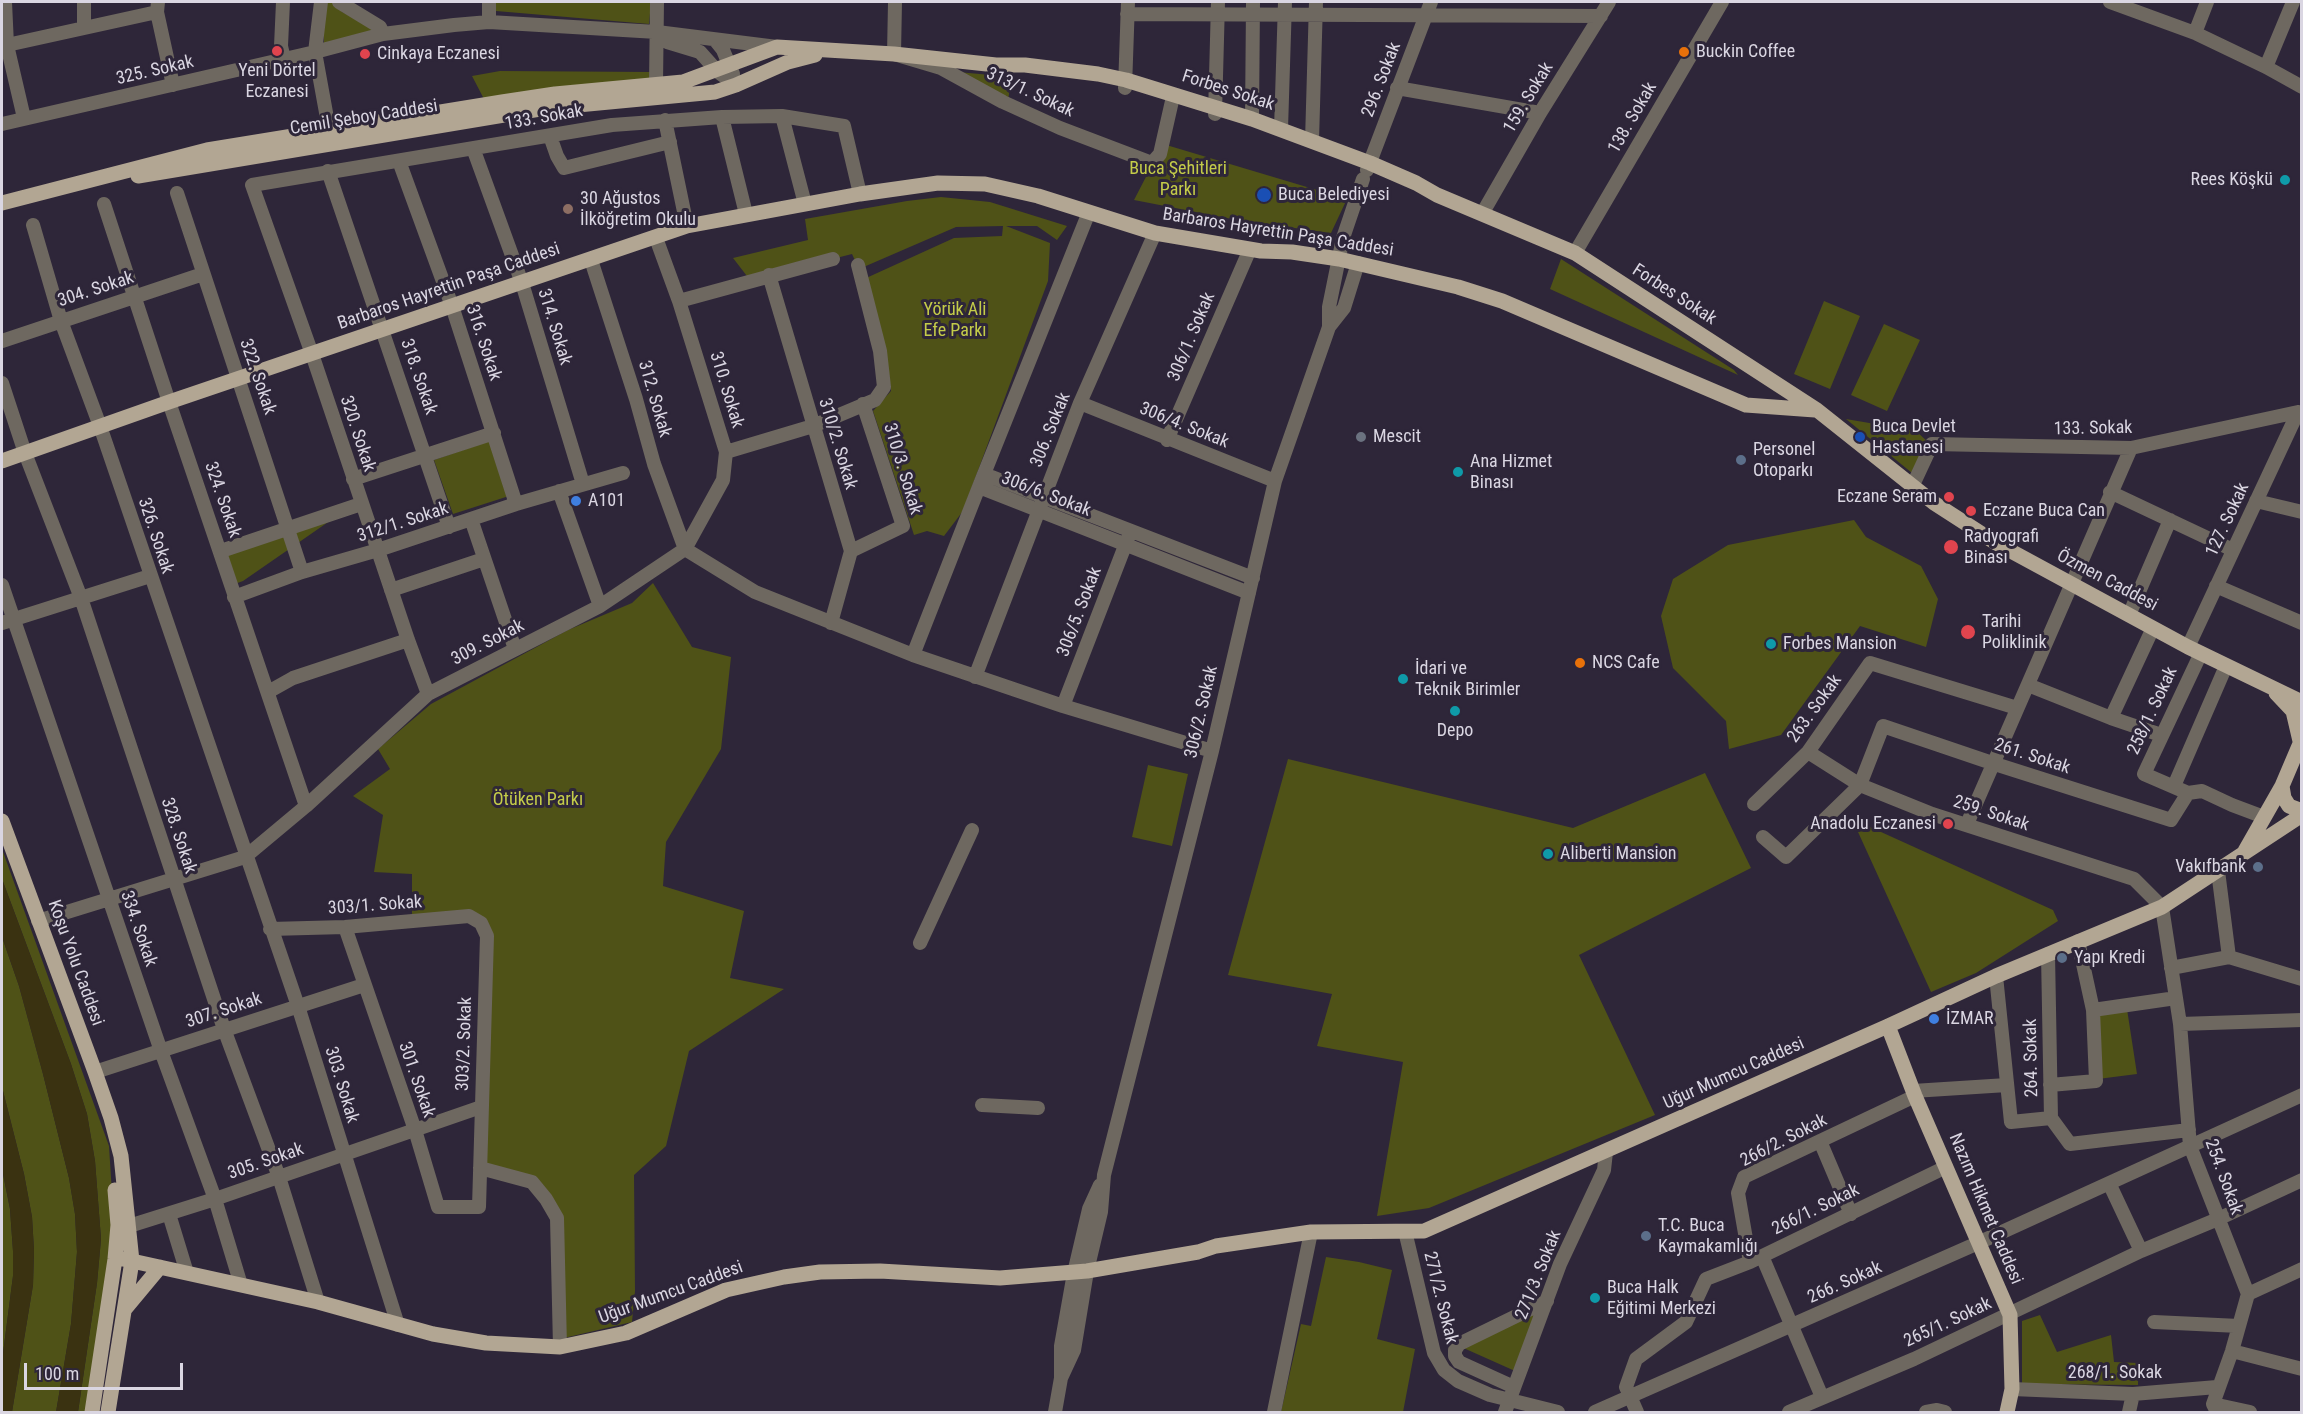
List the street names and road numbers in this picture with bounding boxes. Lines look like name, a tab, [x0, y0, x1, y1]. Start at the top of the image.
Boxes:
street label: 296. Sokak	[1358, 39, 1406, 121]
street label: 325. Sokak	[114, 52, 196, 90]
street label: 159. Sokak	[1499, 59, 1559, 137]
street label: 313/1. Sokak	[983, 63, 1077, 123]
street label: Forbes Sokak	[1179, 66, 1277, 116]
street label: 138. Sokak	[1604, 79, 1662, 157]
street label: Cemil Şeboy Caddesi	[289, 96, 439, 140]
street label: 133. Sokak	[503, 101, 585, 135]
street label: Barbaros Hayrettin Paşa Caddesi	[1161, 204, 1395, 262]
street label: Barbaros Hayrettin Paşa Caddesi	[335, 239, 563, 335]
street label: Forbes Sokak	[1628, 260, 1720, 330]
street label: 304. Sokak	[55, 268, 137, 312]
street label: 314. Sokak	[532, 286, 576, 368]
street label: 306/1. Sokak	[1164, 289, 1220, 385]
street label: 316. Sokak	[461, 302, 505, 384]
street label: 322. Sokak	[234, 336, 280, 418]
street label: 318. Sokak	[395, 336, 441, 418]
street label: 310. Sokak	[704, 349, 748, 431]
street label: 312. Sokak	[633, 358, 675, 440]
street label: 306. Sokak	[1026, 389, 1076, 471]
street label: 320. Sokak	[335, 393, 379, 475]
street label: 310/2. Sokak	[813, 396, 861, 492]
street label: 306/4. Sokak	[1136, 398, 1232, 454]
street label: 133. Sokak	[2053, 418, 2133, 440]
street label: 310/3. Sokak	[878, 421, 926, 517]
street label: 324. Sokak	[199, 459, 245, 541]
street label: 306/6. Sokak	[998, 468, 1094, 522]
street label: 127. Sokak	[2202, 480, 2254, 560]
street label: 326. Sokak	[133, 495, 177, 577]
street label: 312/1. Sokak	[355, 498, 451, 548]
street label: Özmen Caddesi	[2053, 545, 2161, 617]
street label: 306/5. Sokak	[1053, 564, 1107, 660]
street label: 309. Sokak	[448, 616, 528, 670]
street label: 306/2. Sokak	[1181, 664, 1223, 760]
street label: 258/1. Sokak	[2123, 664, 2183, 758]
street label: 263. Sokak	[1783, 671, 1847, 747]
street label: 261. Sokak	[1991, 735, 2073, 779]
street label: 259. Sokak	[1950, 792, 2032, 836]
street label: 328. Sokak	[156, 795, 200, 877]
street label: 334. Sokak	[115, 888, 161, 970]
street label: 303/1. Sokak	[327, 892, 423, 920]
street label: Koşu Yolu Caddesi	[42, 897, 108, 1029]
street label: 307. Sokak	[183, 989, 265, 1033]
street label: 303/2. Sokak	[453, 996, 477, 1092]
street label: 264. Sokak	[2021, 1018, 2043, 1098]
street label: Uğur Mumcu Caddesi	[1660, 1033, 1808, 1115]
street label: 301. Sokak	[393, 1039, 439, 1121]
street label: 303. Sokak	[319, 1044, 363, 1126]
street label: 266/2. Sokak	[1737, 1110, 1831, 1172]
street label: Nazım Hikmet Caddesi	[1943, 1130, 2027, 1288]
street label: 254. Sokak	[2199, 1136, 2247, 1218]
street label: 305. Sokak	[225, 1139, 307, 1185]
street label: 266/1. Sokak	[1769, 1180, 1863, 1240]
street label: 271/3. Sokak	[1511, 1227, 1567, 1323]
street label: 271/2. Sokak	[1418, 1250, 1462, 1346]
street label: Uğur Mumcu Caddesi	[596, 1257, 746, 1329]
street label: 266. Sokak	[1805, 1257, 1885, 1309]
street label: 265/1. Sokak	[1901, 1293, 1995, 1353]
street label: 268/1. Sokak	[2068, 1362, 2162, 1384]

